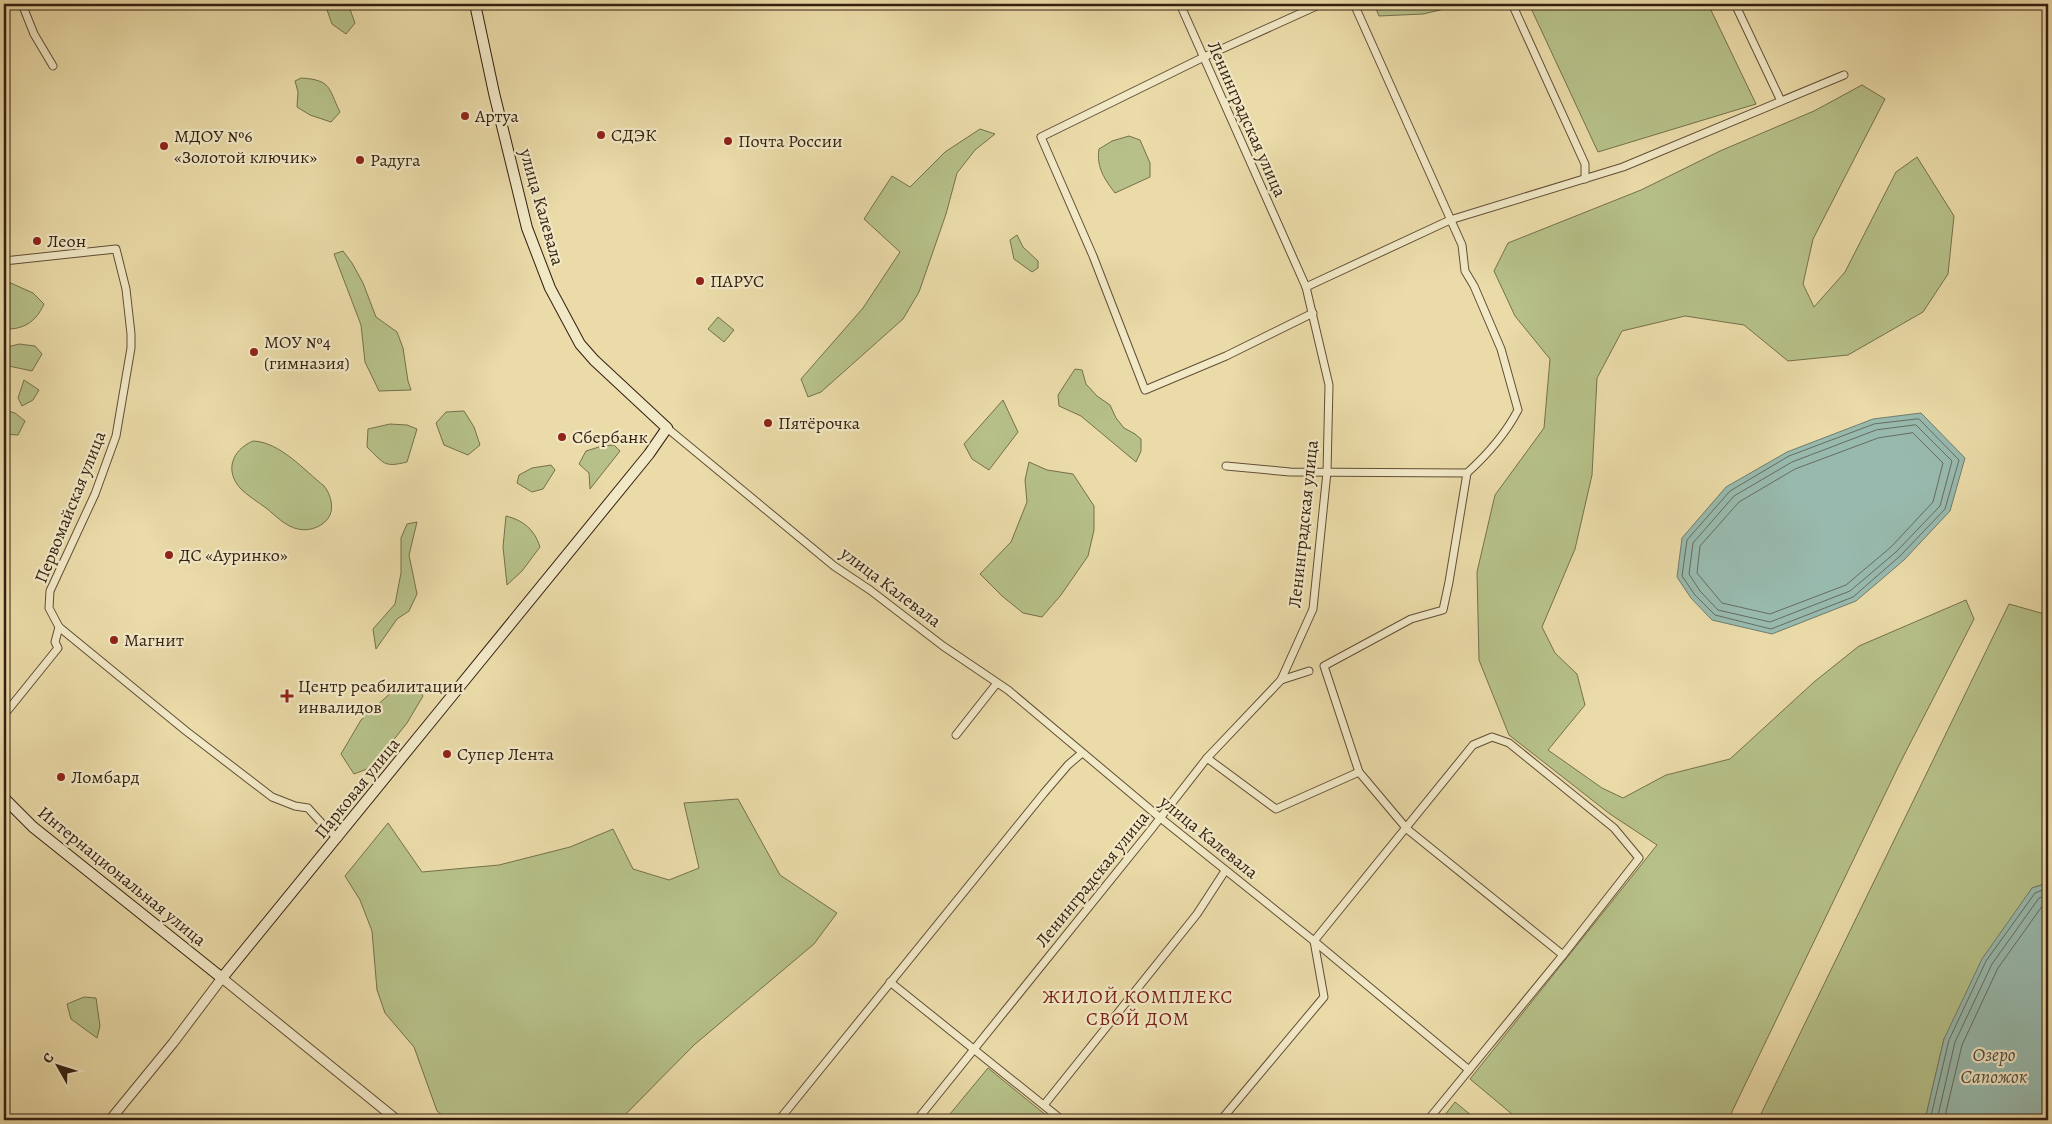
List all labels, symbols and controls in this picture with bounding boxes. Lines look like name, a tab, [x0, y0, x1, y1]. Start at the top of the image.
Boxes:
street label: Ленинградская улица	[1202, 37, 1293, 201]
place label: Артуа	[474, 104, 519, 128]
marker: Артуа	[459, 110, 471, 122]
place label: СДЭК	[611, 123, 657, 147]
place label: МДОУ №6 «Золотой ключик»	[174, 124, 317, 169]
marker: СДЭК	[595, 129, 607, 141]
place label: Почта России	[738, 129, 843, 153]
marker: Почта России	[722, 135, 734, 147]
marker: МДОУ №6 «Золотой ключик»	[158, 140, 170, 152]
street label: улица Калевала	[514, 145, 570, 269]
place label: Радуга	[370, 148, 421, 172]
marker: Радуга	[354, 154, 366, 166]
place label: Леон	[47, 229, 86, 253]
marker: Леон	[31, 235, 43, 247]
place label: ПАРУС	[710, 269, 764, 293]
marker: ПАРУС	[694, 275, 706, 287]
place label: МОУ №4 (гимназия)	[264, 330, 350, 375]
marker: МОУ №4 (гимназия)	[248, 346, 260, 358]
place label: Пятёрочка	[778, 411, 861, 435]
marker: Пятёрочка	[762, 417, 774, 429]
place label: Сбербанк	[572, 425, 648, 449]
street label: Первомайская улица	[29, 427, 112, 587]
marker: Сбербанк	[556, 431, 568, 443]
street label: Ленинградская улица	[1282, 438, 1324, 609]
street label: улица Калевала	[835, 541, 947, 633]
place label: ДС «Ауринко»	[179, 543, 288, 567]
marker: ДС «Ауринко»	[163, 549, 175, 561]
place label: Магнит	[124, 628, 184, 652]
marker: Магнит	[108, 634, 120, 646]
place label: Центр реабилитации инвалидов	[298, 674, 463, 719]
marker: Центр реабилитации инвалидов	[280, 689, 294, 703]
street label: Парковая улица	[309, 732, 406, 843]
place label: Супер Лента	[457, 742, 555, 766]
marker: Супер Лента	[441, 748, 453, 760]
place label: Ломбард	[71, 765, 140, 789]
marker: Ломбард	[55, 771, 67, 783]
street label: улица Калевала	[1154, 789, 1264, 885]
street label: Интернациональная улица	[33, 800, 212, 952]
street label: Ленинградская улица	[1030, 805, 1155, 952]
district label: ЖИЛОЙ КОМПЛЕКС СВОЙ ДОМ	[1042, 984, 1234, 1032]
north arrow	[32, 1042, 82, 1092]
water label: Озеро Сапожок	[1961, 1042, 2028, 1090]
text: С	[38, 1049, 59, 1067]

